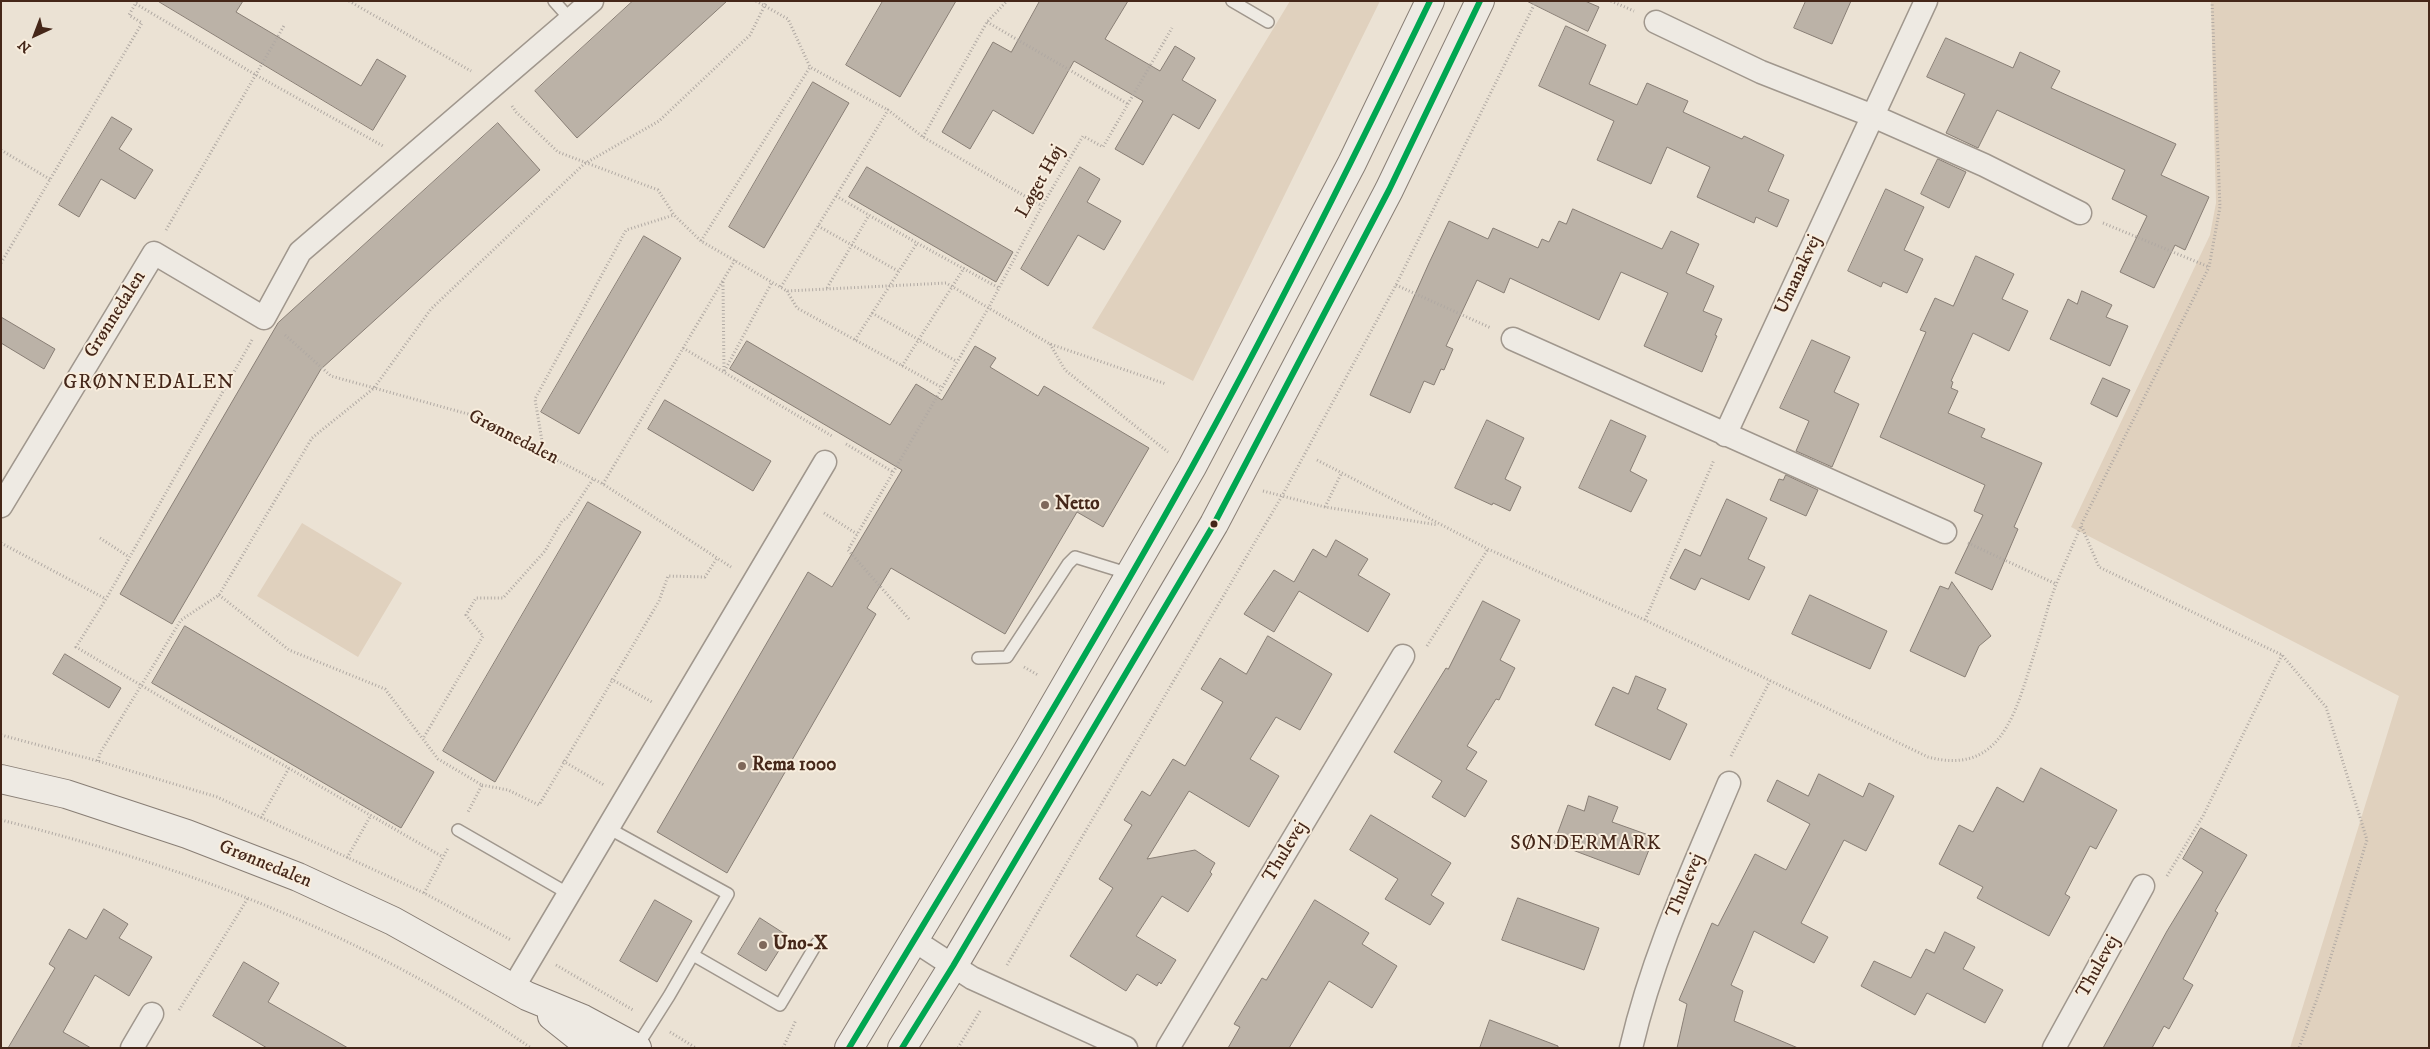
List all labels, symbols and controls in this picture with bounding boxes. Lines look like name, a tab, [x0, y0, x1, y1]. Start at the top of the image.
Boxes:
north arrow	[10, 10, 60, 60]
text: N	[14, 35, 35, 56]
street label: Løget Høj	[1012, 142, 1070, 222]
street label: Umanakvej	[1771, 232, 1827, 318]
street label: Grønnedalen	[80, 267, 152, 363]
district label: GRØNNEDALEN	[62, 372, 236, 396]
street label: Grønnedalen	[464, 406, 562, 470]
place label: Netto	[1055, 494, 1100, 516]
marker: Netto	[1039, 499, 1051, 511]
unlabelled marker	[1209, 519, 1219, 529]
place label: Rema 1000	[752, 755, 836, 777]
marker: Rema 1000	[736, 760, 748, 772]
street label: Thulevej	[1259, 817, 1313, 887]
district label: SØNDERMARK	[1509, 833, 1663, 857]
street label: Grønnedalen	[215, 836, 315, 894]
street label: Thulevej	[1662, 850, 1710, 922]
street label: Thulevej	[2073, 932, 2125, 1002]
place label: Uno-X	[773, 934, 828, 956]
marker: Uno-X	[757, 939, 769, 951]

